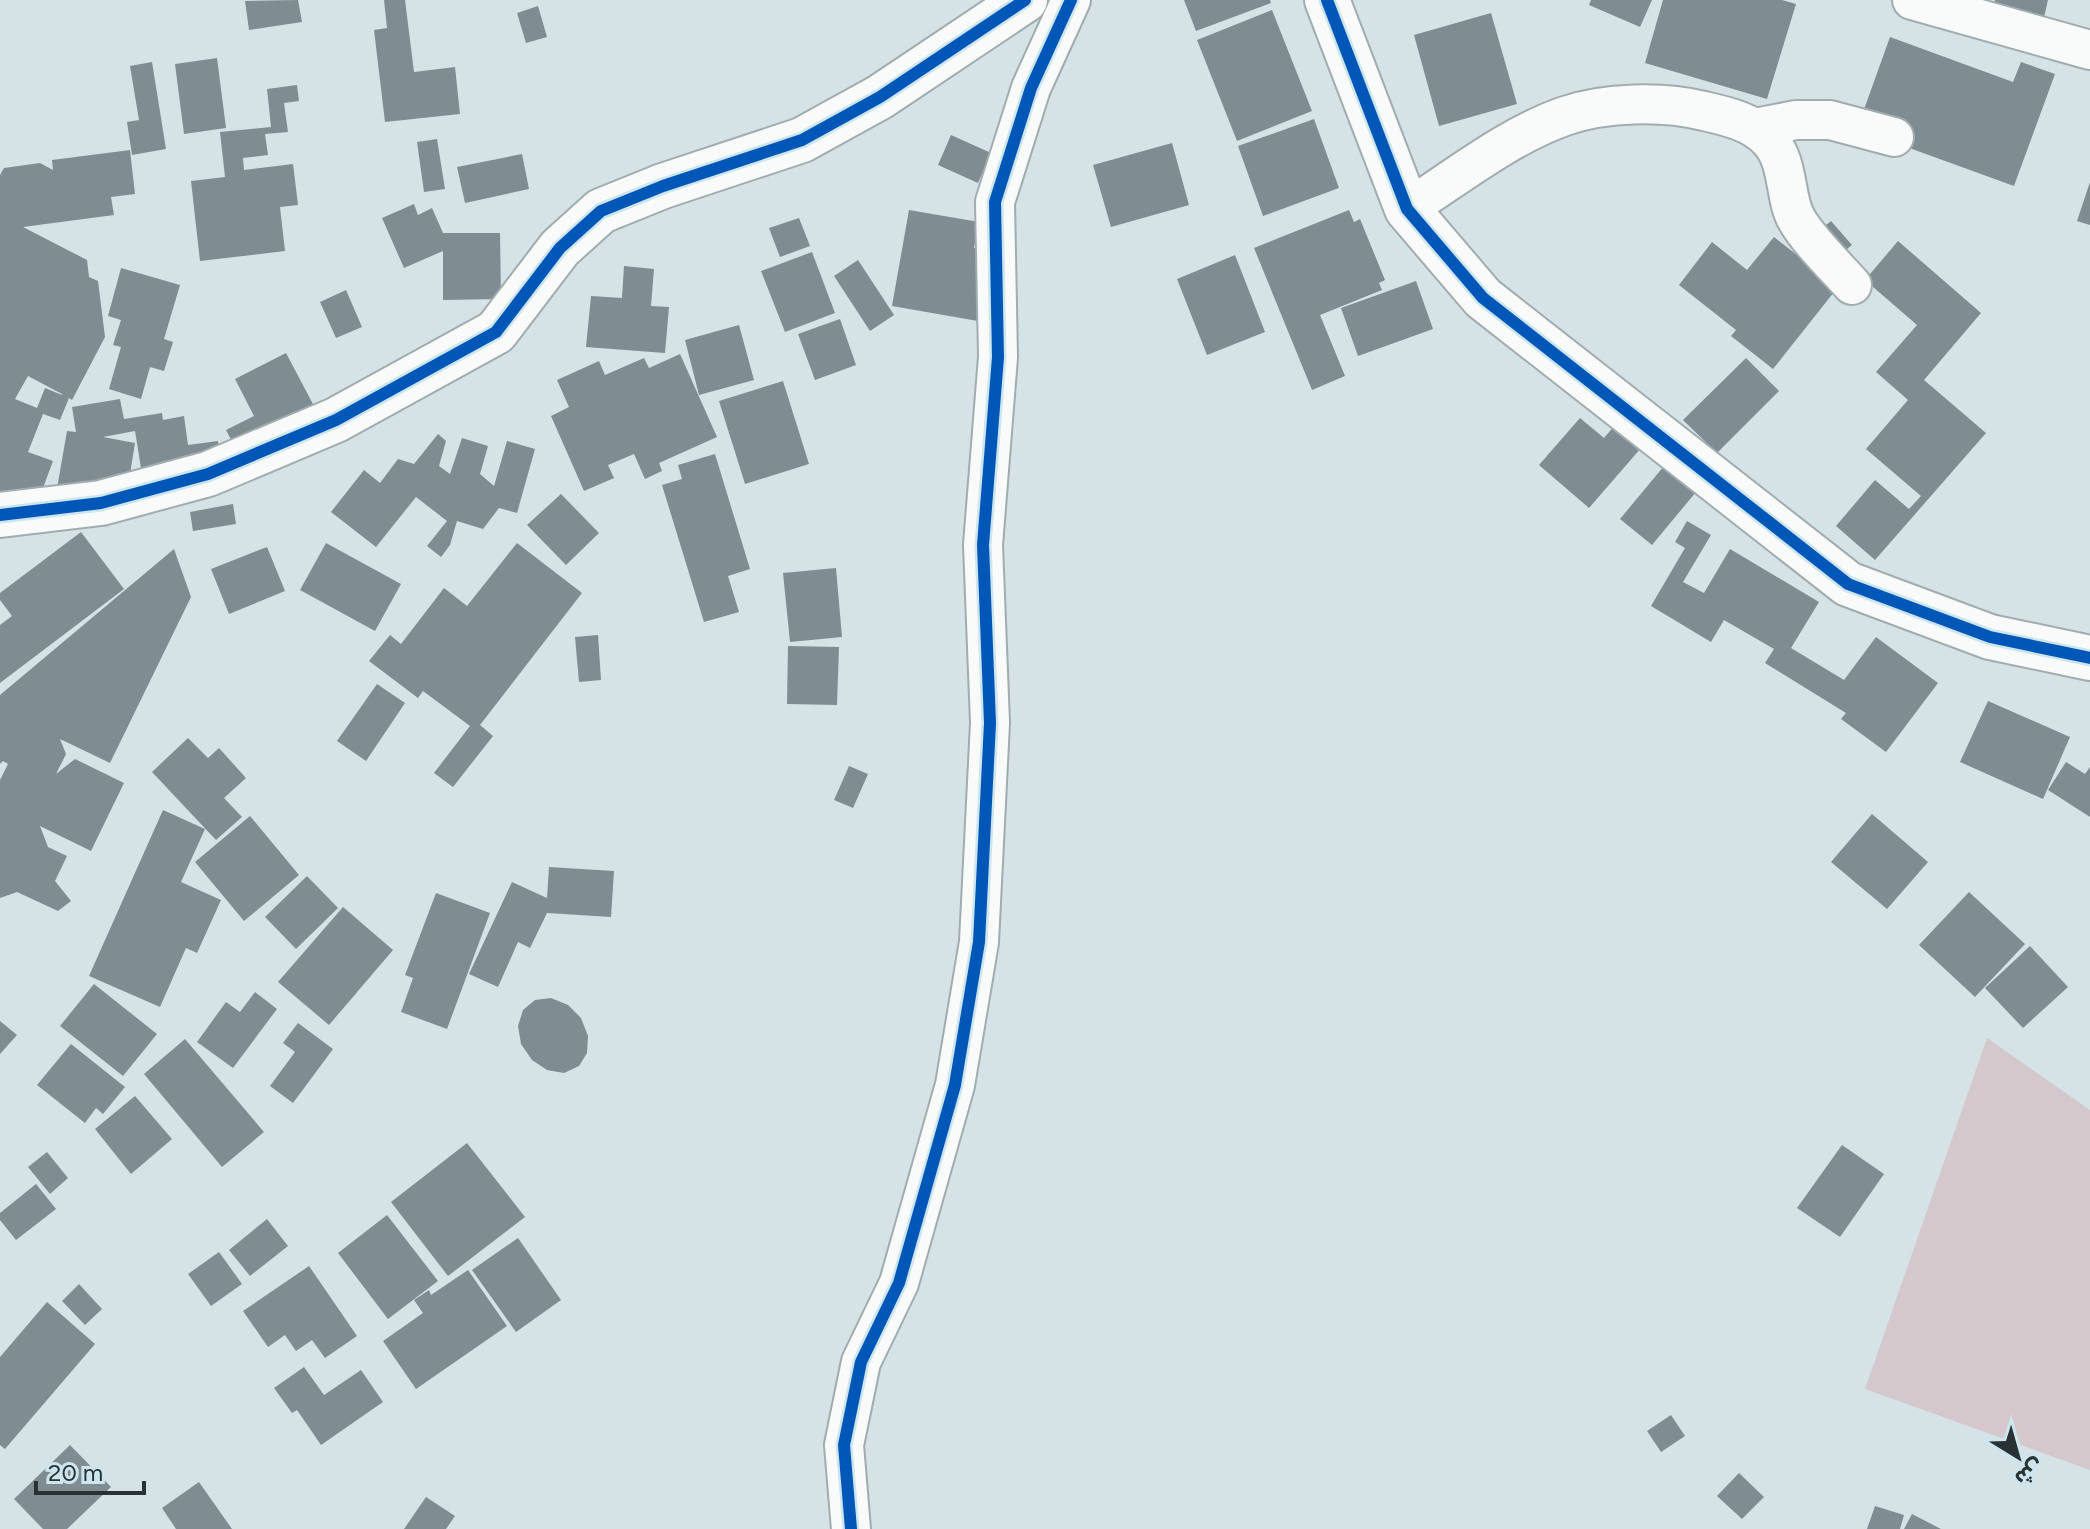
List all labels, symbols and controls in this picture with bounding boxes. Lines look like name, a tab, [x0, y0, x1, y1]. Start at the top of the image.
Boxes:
north arrow	[1978, 1417, 2058, 1497]
scale bar	[36, 1445, 144, 1495]
text: ش	[2010, 1453, 2050, 1492]
text: 20 m	[48, 1458, 103, 1487]

